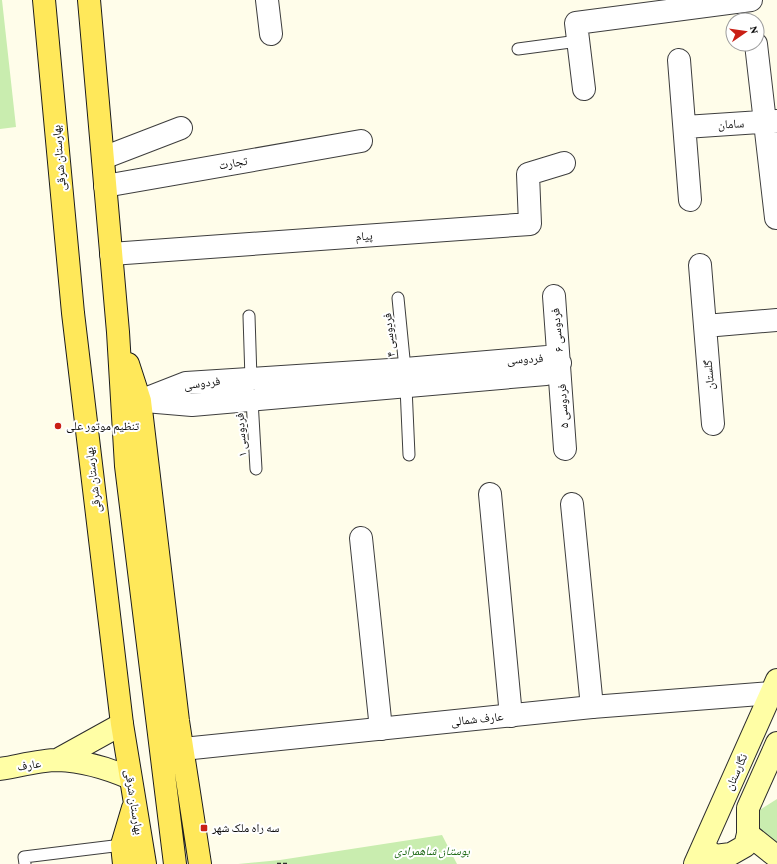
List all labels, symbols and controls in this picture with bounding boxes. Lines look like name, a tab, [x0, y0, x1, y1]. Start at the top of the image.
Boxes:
north arrow	[725, 12, 765, 52]
text: N	[748, 25, 762, 35]
street label: سامان	[717, 116, 745, 132]
street label: بهارستان شرقی	[49, 124, 69, 192]
street label: تجارت	[217, 154, 249, 173]
street label: پیام	[355, 228, 374, 245]
street label: فردوسی ۶	[548, 307, 566, 353]
street label: فردوسی ۴	[380, 312, 398, 358]
street label: فردوسی	[506, 351, 544, 367]
street label: گلستان	[701, 359, 717, 391]
street label: فردوسی	[183, 374, 221, 392]
street label: فردوسی ۵	[555, 384, 571, 428]
street label: فردوسی ۱	[232, 412, 250, 458]
place label: تنظیم موتور علی	[66, 419, 139, 434]
marker: تنظیم موتور علی	[53, 421, 63, 431]
street label: بهارستان شرقی	[82, 446, 104, 514]
street label: عارف شمالی	[450, 709, 504, 729]
street label: نگارستان	[722, 751, 750, 793]
street label: عارف	[16, 756, 42, 774]
street label: بهارستان شرقی	[122, 768, 146, 836]
place label: سه راه ملک شهر	[211, 821, 280, 835]
marker: سه راه ملک شهر	[199, 823, 209, 833]
park label: بوستان شاهمرادی	[394, 844, 470, 859]

